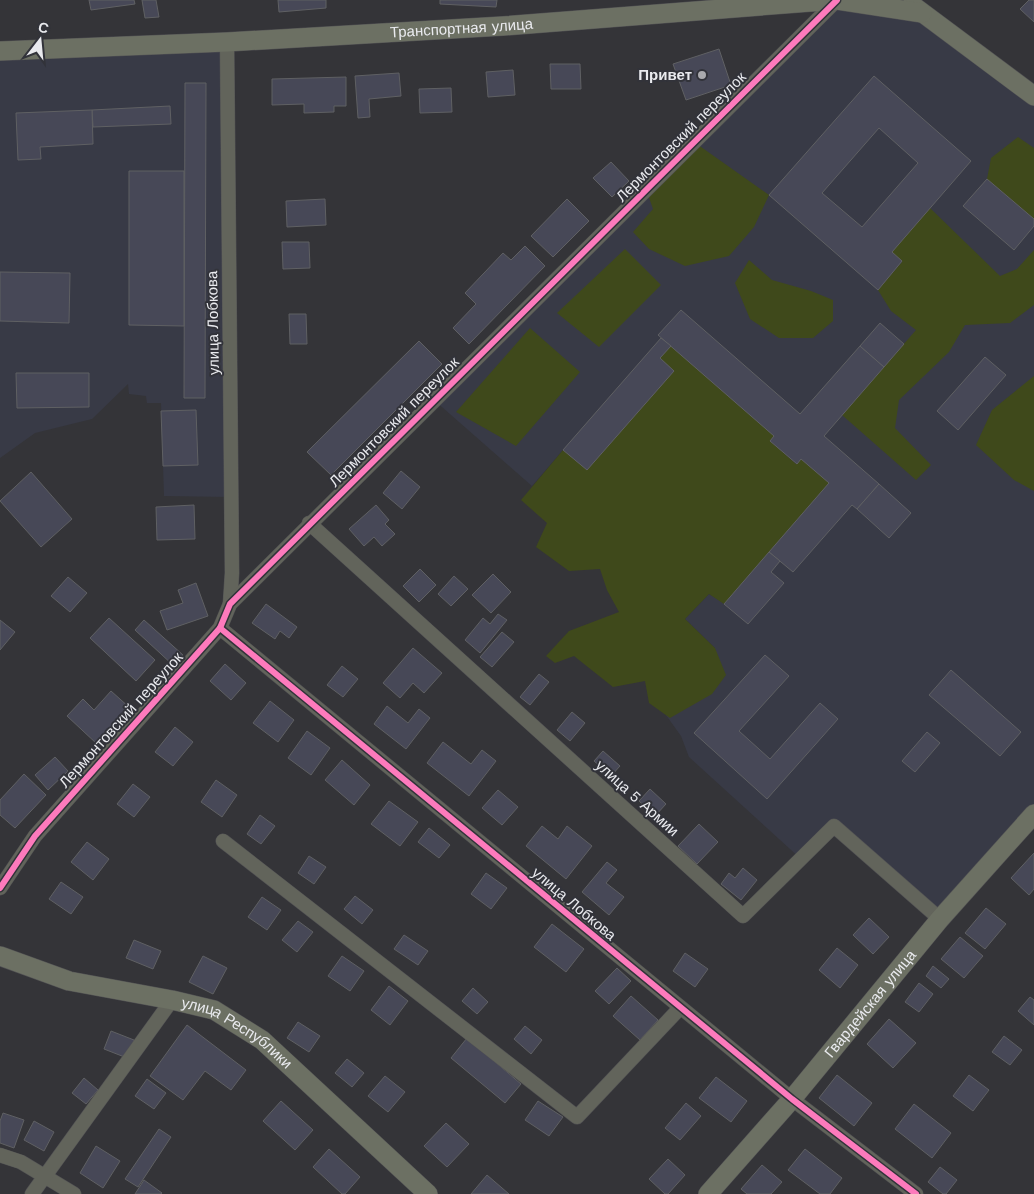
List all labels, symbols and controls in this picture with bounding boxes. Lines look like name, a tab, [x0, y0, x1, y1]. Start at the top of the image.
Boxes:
north arrow	[15, 15, 65, 65]
street label: Транспортная улица	[389, 15, 534, 42]
text: С	[37, 18, 51, 37]
place label: Привет	[638, 66, 692, 84]
street label: Лермонтовский переулок	[612, 68, 750, 206]
marker: Привет	[696, 69, 708, 81]
street label: улица Лобкова	[203, 270, 223, 375]
street label: Лермонтовский переулок	[325, 353, 463, 491]
street label: Лермонтовский переулок	[55, 648, 187, 792]
street label: улица 5 Армии	[592, 756, 682, 840]
street label: улица Лобкова	[528, 864, 620, 945]
street label: Гвардейская улица	[821, 946, 920, 1061]
street label: улица Республики	[180, 994, 296, 1072]

